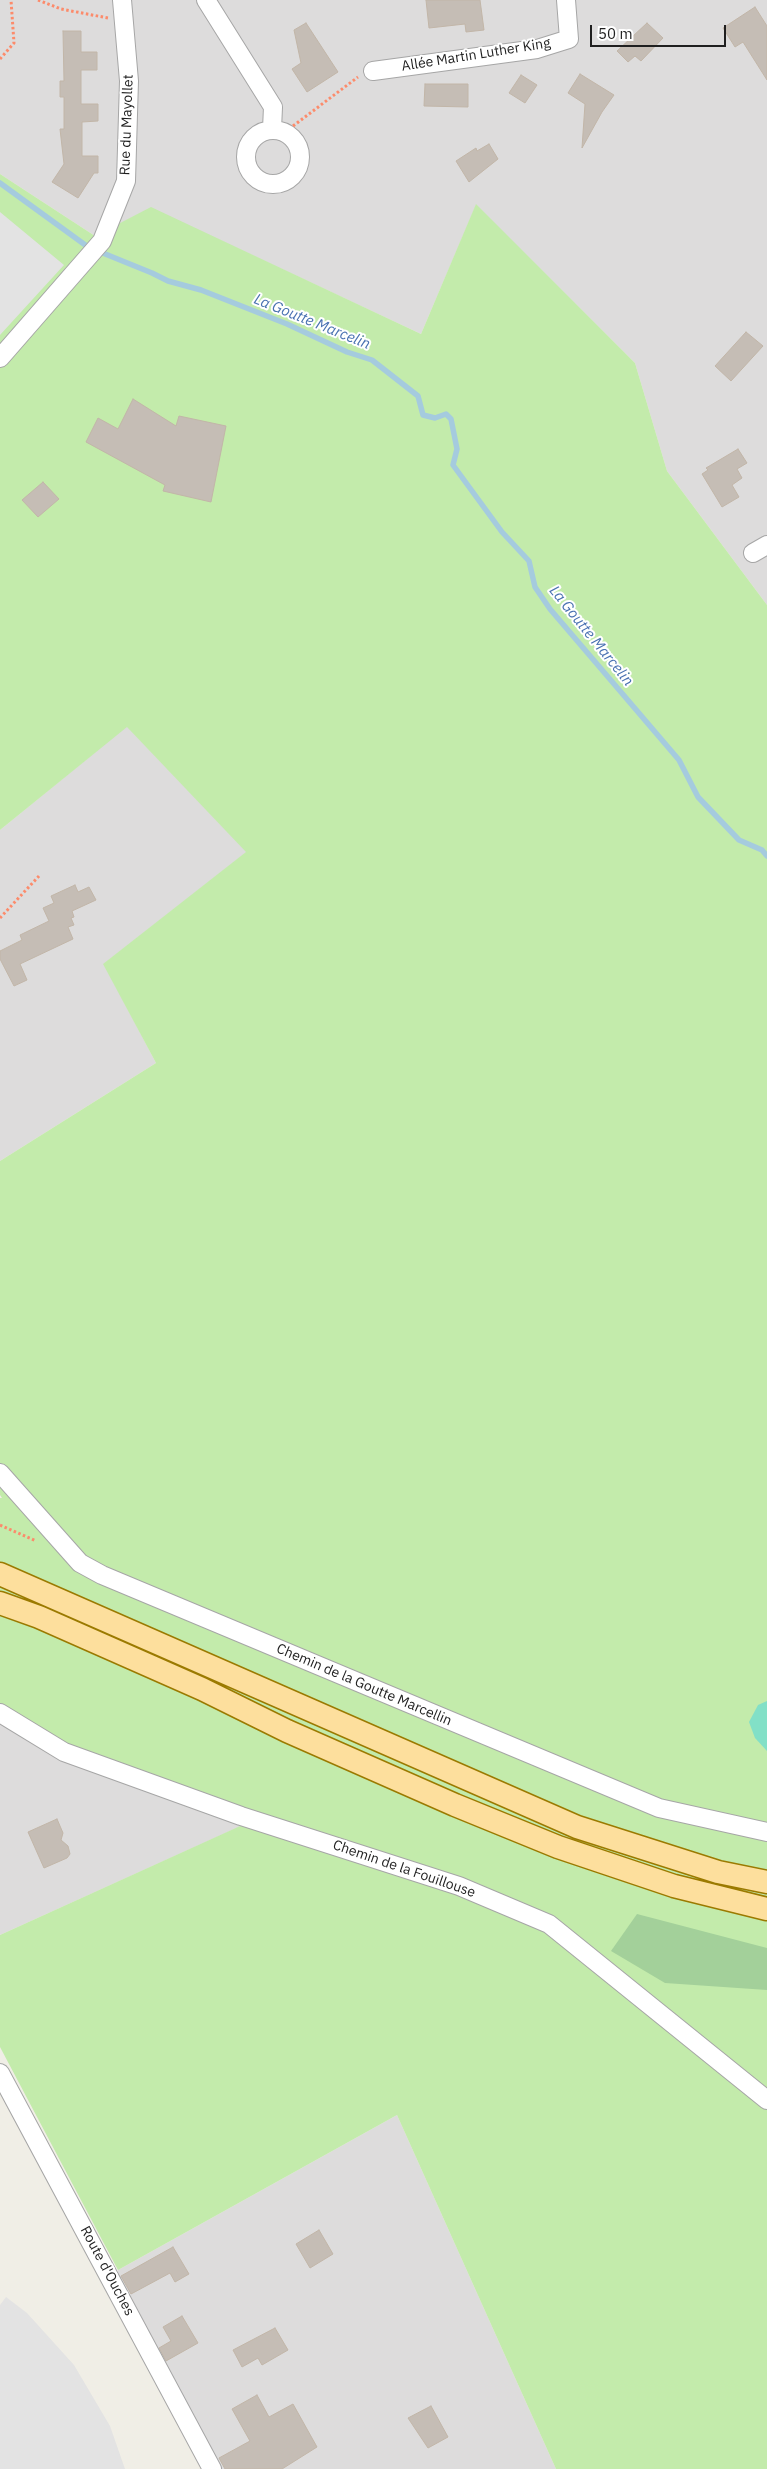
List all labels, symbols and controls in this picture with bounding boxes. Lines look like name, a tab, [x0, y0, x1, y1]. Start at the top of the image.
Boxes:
scale bar	[592, 15, 728, 47]
text: 50 m	[598, 24, 633, 43]
street label: Allée Martin Luther King	[400, 35, 552, 75]
street label: Rue du Mayollet	[117, 74, 137, 176]
water label: La Goutte Marcelin	[251, 290, 373, 354]
water label: La Goutte Marcelin	[545, 582, 637, 690]
street label: Chemin de la Goutte Marcellin	[274, 1640, 454, 1730]
street label: Chemin de la Fouillouse	[331, 1837, 477, 1901]
street label: Route d'Ouches	[76, 2223, 138, 2319]

